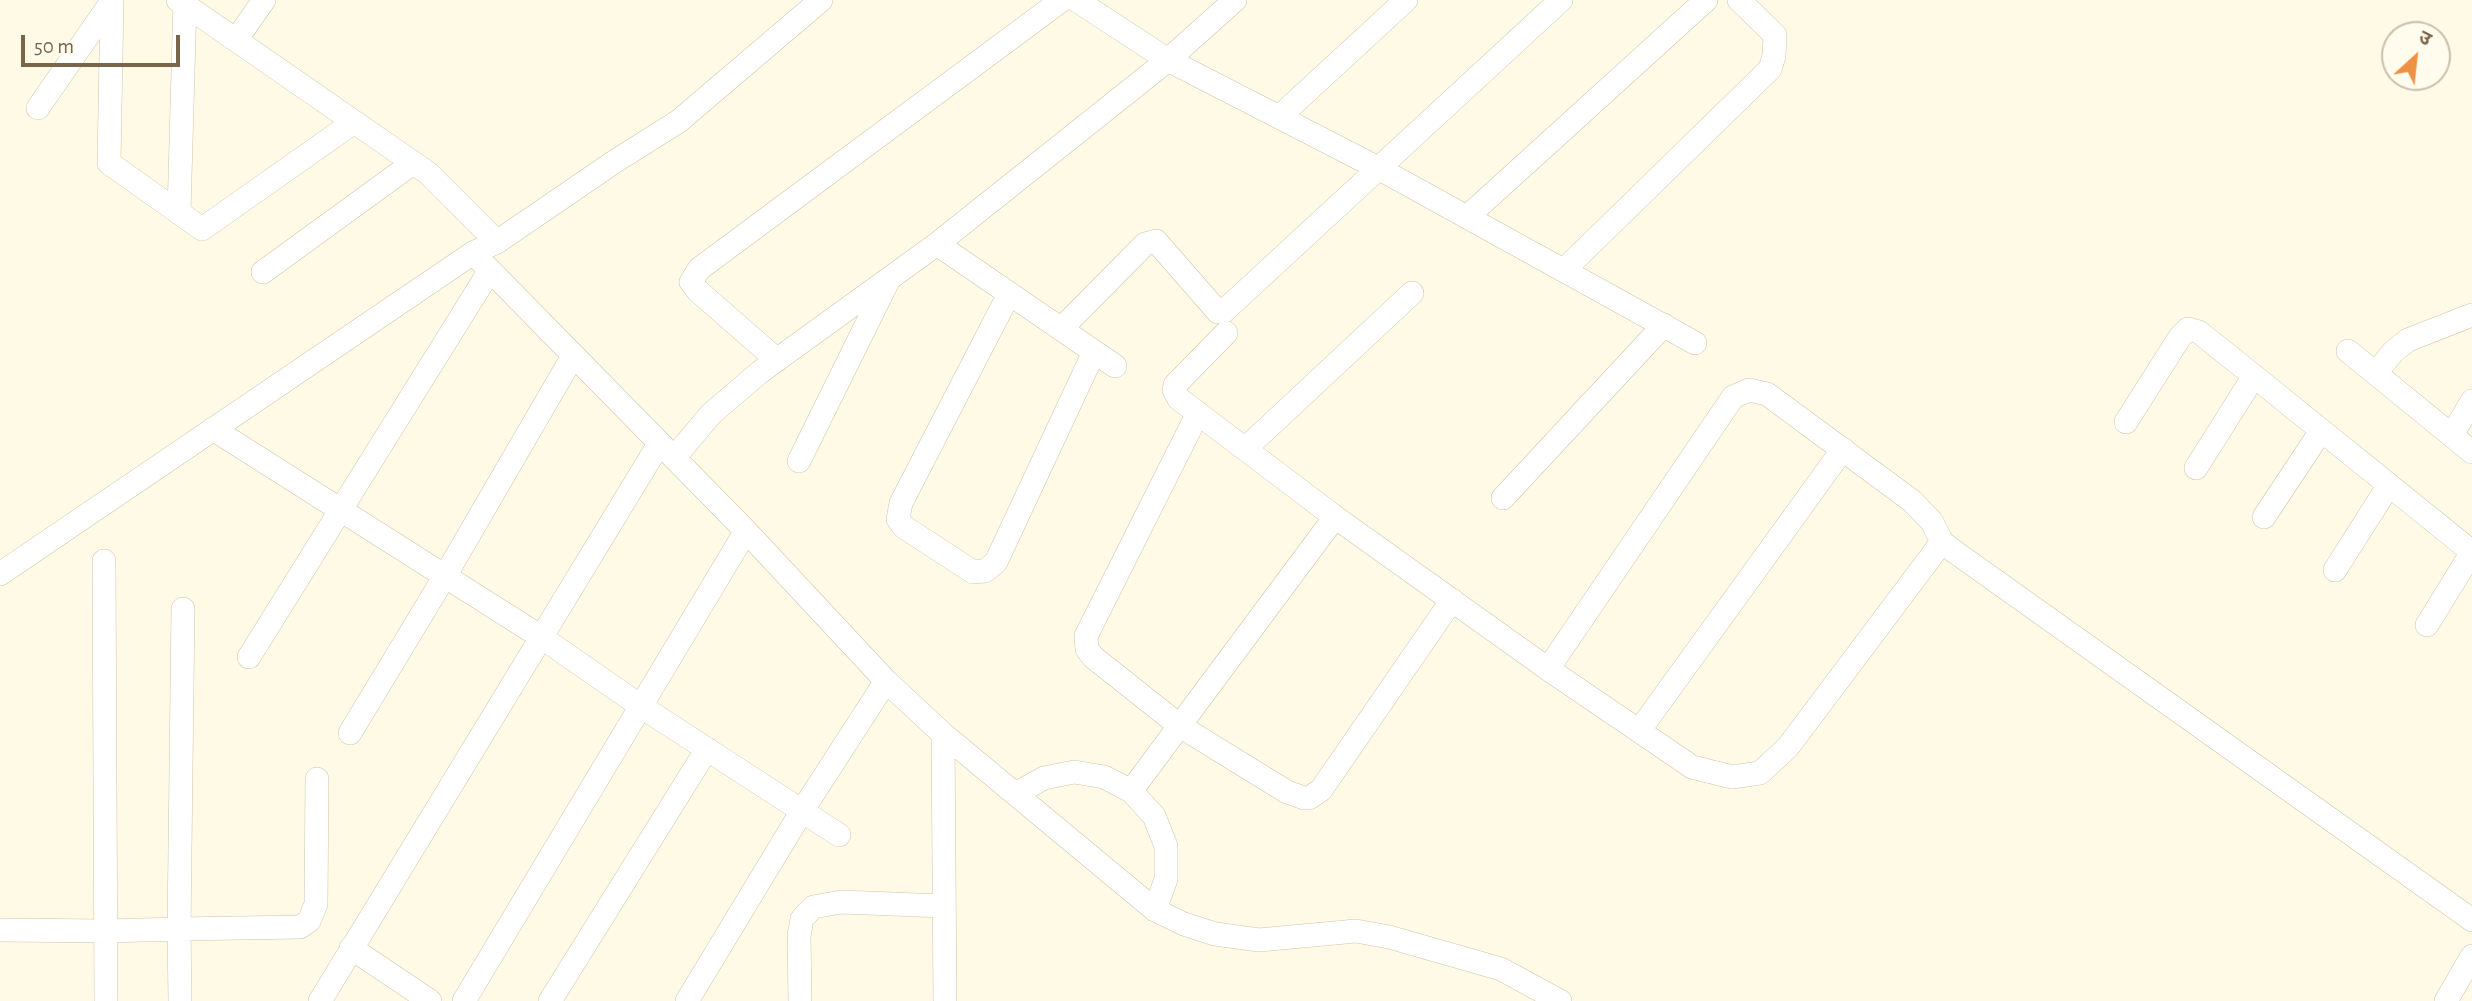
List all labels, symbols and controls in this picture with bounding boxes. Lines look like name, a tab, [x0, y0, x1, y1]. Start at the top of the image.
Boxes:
scale bar	[24, 21, 184, 65]
north arrow	[2381, 21, 2451, 91]
text: उ	[2416, 28, 2434, 50]
text: 50 m	[34, 36, 74, 57]

